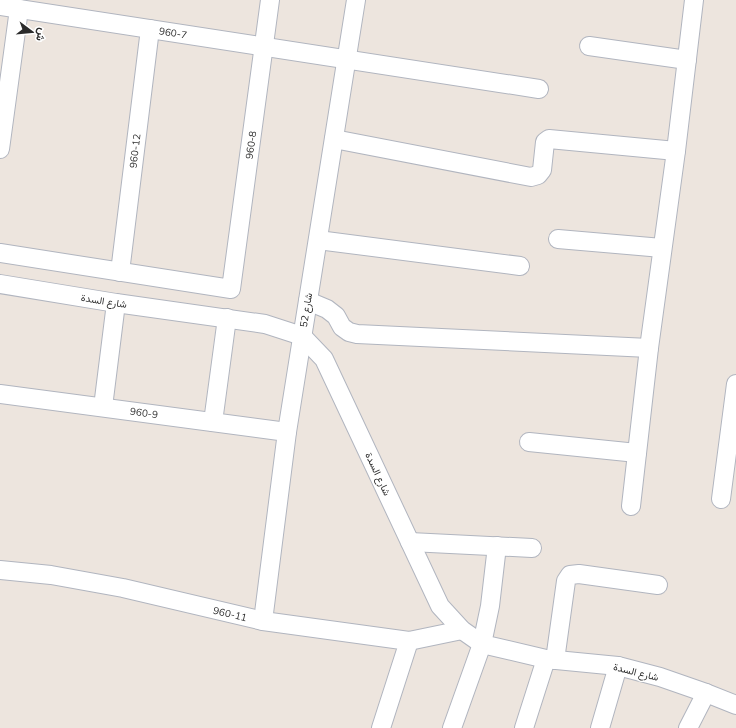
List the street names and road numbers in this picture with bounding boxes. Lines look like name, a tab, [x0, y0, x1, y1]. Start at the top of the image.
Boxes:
street label: 960-7	[158, 24, 188, 42]
street label: 960-8	[243, 130, 259, 160]
street label: 960-12	[126, 133, 144, 169]
street label: شارع السدة	[80, 291, 128, 311]
street label: شارع 52	[297, 292, 315, 328]
street label: 960-9	[129, 405, 159, 421]
street label: شارع السدة	[362, 450, 394, 498]
street label: 960-11	[212, 604, 248, 624]
street label: شارع السدة	[612, 660, 660, 684]

